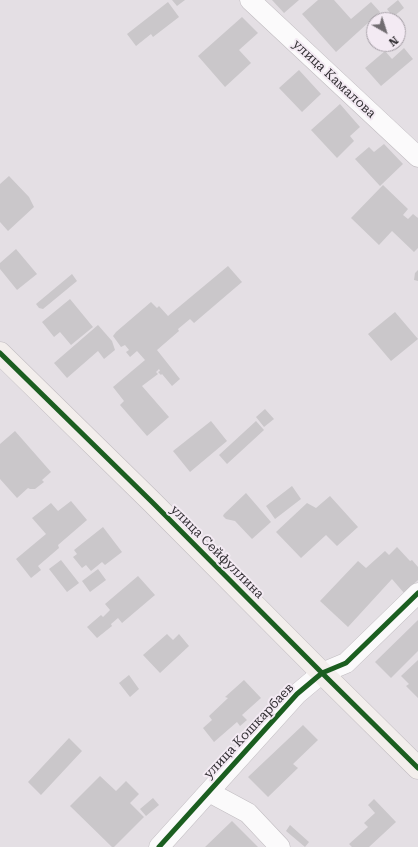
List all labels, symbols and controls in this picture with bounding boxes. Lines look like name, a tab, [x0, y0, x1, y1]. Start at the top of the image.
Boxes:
north arrow	[366, 12, 406, 52]
text: N	[386, 33, 401, 49]
street label: улица Камалова	[289, 37, 379, 121]
street label: улица Сейфуллина	[167, 502, 267, 602]
street label: улица Кошкарбаев	[201, 680, 297, 782]

